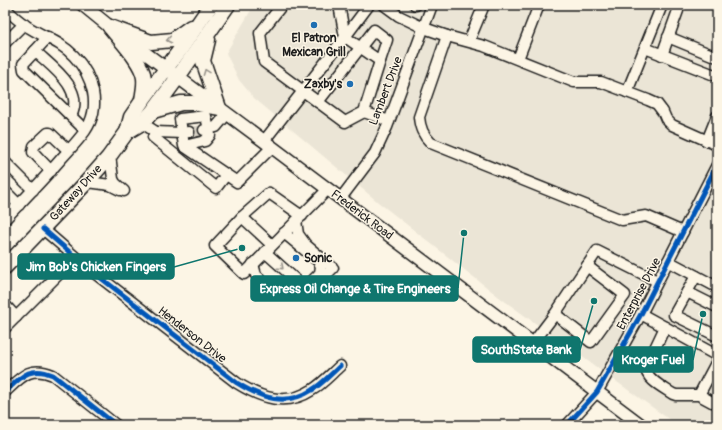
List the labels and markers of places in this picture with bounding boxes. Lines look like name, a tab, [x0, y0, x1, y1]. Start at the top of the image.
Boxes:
marker: El Patron Mexican Grill	[309, 20, 319, 30]
place label: El Patron Mexican Grill	[282, 31, 346, 60]
place label: Zaxby's	[304, 77, 343, 92]
marker: Zaxby's	[345, 79, 355, 89]
place label: Sonic	[304, 251, 332, 266]
marker: Sonic	[291, 253, 301, 263]
callout: Jim Bob's Chicken Fingers	[18, 254, 174, 279]
callout: Express Oil Change & Tire Engineers	[251, 276, 458, 301]
callout: SouthState Bank	[473, 337, 580, 362]
callout: Kroger Fuel	[614, 347, 693, 372]

